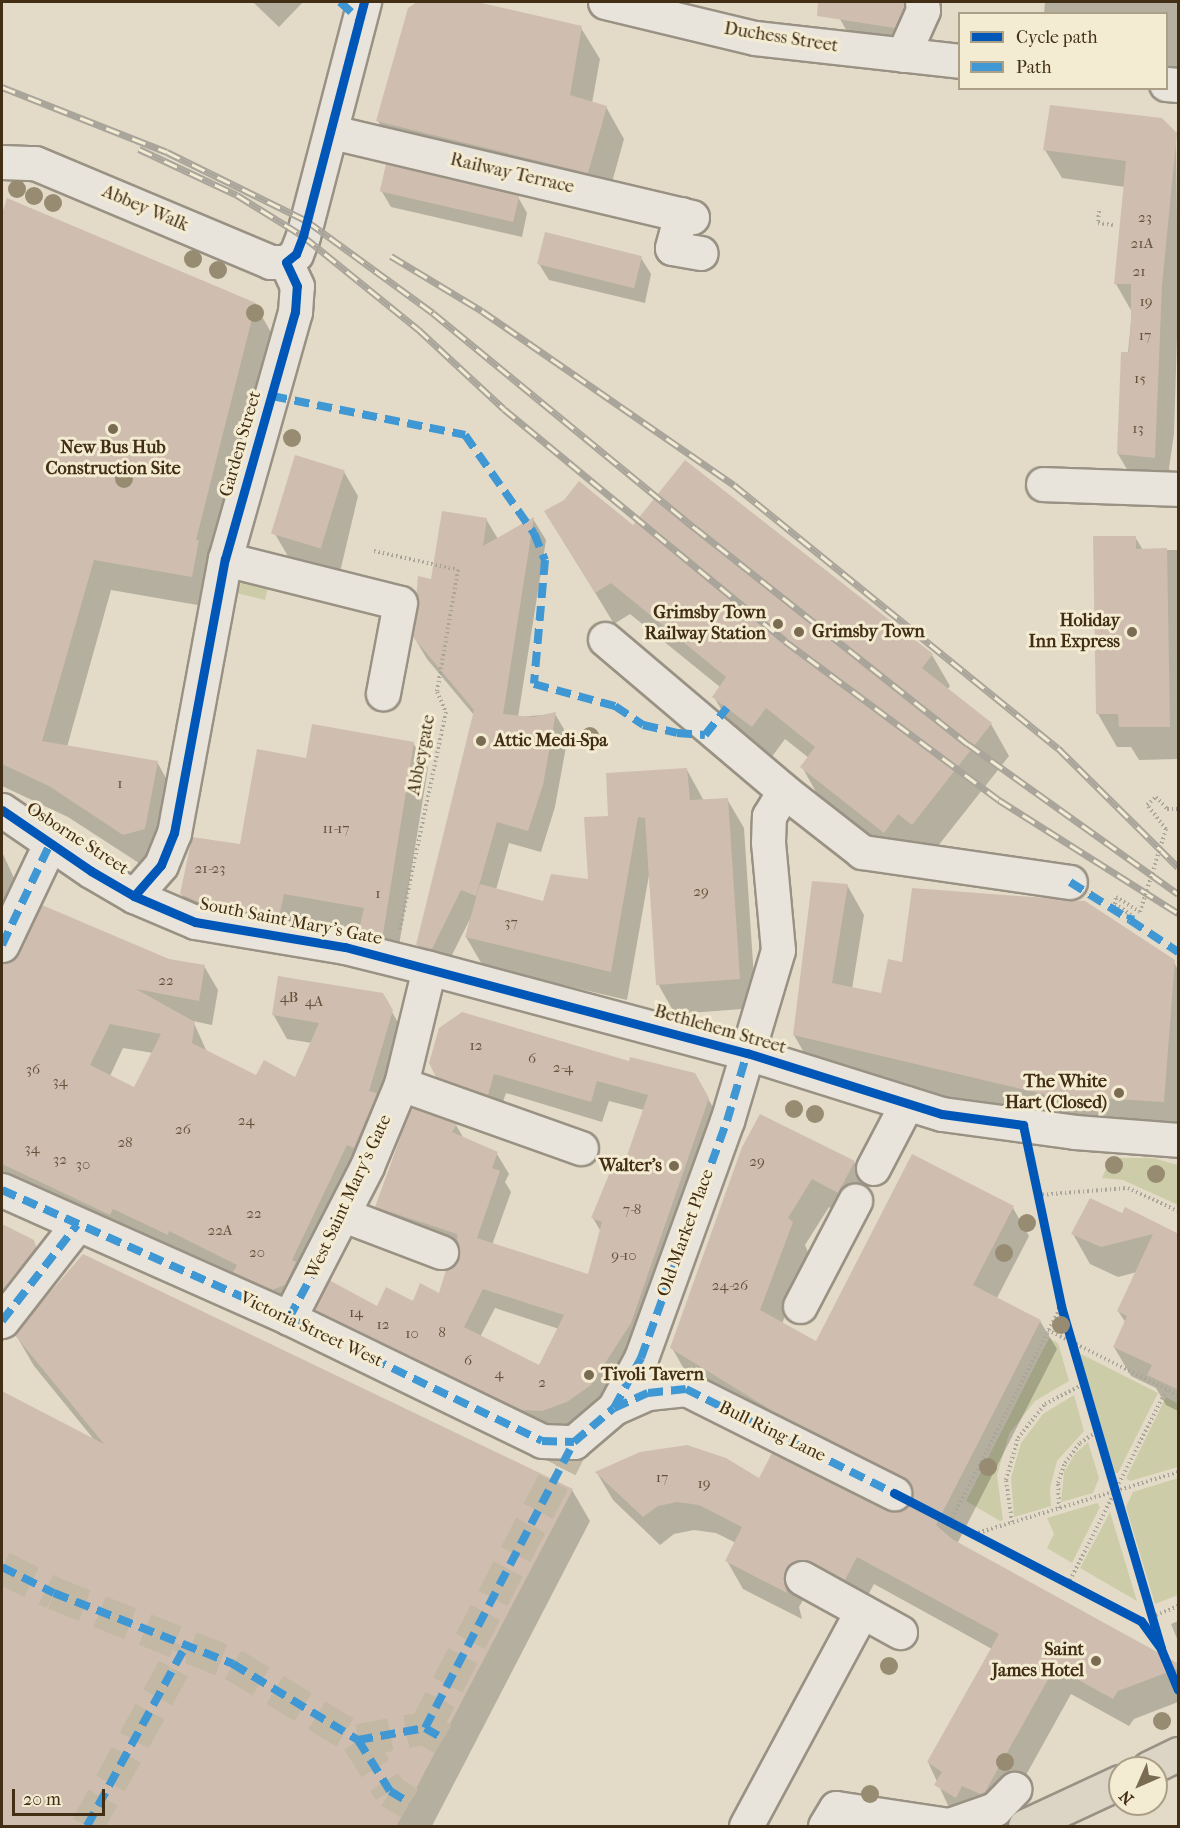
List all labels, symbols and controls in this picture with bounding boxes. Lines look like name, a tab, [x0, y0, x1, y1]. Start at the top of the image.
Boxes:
legend	[958, 12, 1168, 90]
street label: Duchess Street	[722, 18, 840, 58]
text: Cycle path	[1016, 27, 1097, 48]
text: Path	[1016, 57, 1052, 78]
street label: Railway Terrace	[448, 149, 576, 199]
street label: Abbey Walk	[99, 181, 191, 237]
house number: 23	[1138, 209, 1152, 227]
house number: 21A	[1131, 235, 1153, 253]
house number: 21	[1132, 263, 1146, 281]
house number: 19	[1139, 293, 1153, 311]
house number: 17	[1139, 327, 1151, 345]
house number: 15	[1134, 370, 1146, 388]
street label: Garden Street	[216, 389, 266, 499]
house number: 13	[1132, 420, 1144, 438]
marker: New Bus Hub Construction Site	[106, 422, 120, 436]
place label: New Bus Hub Construction Site	[45, 438, 181, 480]
place label: Grimsby Town Railway Station	[644, 603, 766, 646]
place label: Holiday Inn Express	[1028, 611, 1120, 654]
marker: Grimsby Town Railway Station	[771, 617, 785, 631]
place label: Grimsby Town	[812, 621, 925, 643]
marker: Grimsby Town	[790, 623, 808, 641]
marker: Holiday Inn Express	[1125, 625, 1139, 639]
street label: Abbeygate	[404, 713, 440, 797]
place label: Attic Medi-Spa	[494, 730, 608, 752]
marker: Attic Medi-Spa	[472, 732, 490, 750]
house number: 1	[117, 775, 123, 793]
street label: Osborne Street	[22, 798, 132, 880]
house number: 11-17	[322, 820, 350, 838]
house number: 21-23	[195, 860, 225, 878]
house number: 29	[693, 883, 709, 901]
house number: 1	[375, 885, 381, 903]
street label: South Saint Mary's Gate	[198, 894, 384, 950]
house number: 37	[504, 914, 518, 932]
house number: 22	[158, 972, 174, 990]
house number: 4B	[280, 989, 298, 1007]
house number: 4A	[305, 993, 323, 1011]
street label: Bethlehem Street	[652, 1001, 788, 1059]
house number: 12	[469, 1037, 483, 1055]
house number: 6	[528, 1050, 536, 1068]
house number: 2-4	[553, 1059, 573, 1077]
house number: 36	[26, 1061, 40, 1079]
place label: The White Hart (Closed)	[1005, 1072, 1107, 1114]
house number: 34	[52, 1073, 68, 1091]
marker: The White Hart (Closed)	[1112, 1086, 1126, 1100]
street label: West Saint Mary's Gate	[301, 1111, 397, 1283]
house number: 24	[238, 1112, 254, 1130]
house number: 26	[175, 1121, 191, 1139]
house number: 28	[117, 1134, 133, 1152]
house number: 34	[24, 1140, 40, 1158]
house number: 32	[53, 1151, 67, 1169]
house number: 29	[749, 1153, 765, 1171]
place label: Walter's	[599, 1155, 662, 1177]
house number: 30	[76, 1156, 90, 1174]
marker: Walter's	[667, 1159, 681, 1173]
street label: Old Market Place	[653, 1166, 719, 1300]
house number: 7-8	[623, 1201, 641, 1219]
house number: 22	[246, 1205, 262, 1223]
house number: 22A	[207, 1222, 233, 1240]
house number: 20	[249, 1244, 265, 1262]
house number: 9-10	[611, 1247, 637, 1265]
house number: 24-26	[712, 1277, 748, 1295]
street label: Victoria Street West	[236, 1287, 386, 1373]
house number: 14	[349, 1304, 363, 1322]
house number: 12	[376, 1316, 390, 1334]
house number: 8	[438, 1324, 446, 1342]
house number: 10	[405, 1325, 419, 1343]
house number: 6	[464, 1352, 472, 1370]
place label: Tivoli Tavern	[601, 1364, 704, 1386]
house number: 4	[495, 1365, 503, 1383]
marker: Tivoli Tavern	[582, 1368, 596, 1382]
house number: 2	[538, 1374, 546, 1392]
street label: Bull Ring Lane	[715, 1397, 829, 1467]
house number: 17	[656, 1469, 668, 1487]
house number: 19	[697, 1475, 711, 1493]
place label: Saint James Hotel	[992, 1640, 1084, 1682]
marker: Saint James Hotel	[1089, 1654, 1103, 1668]
north arrow	[1108, 1756, 1168, 1816]
scale bar	[15, 1777, 108, 1815]
text: N	[1115, 1787, 1137, 1809]
text: 20 m	[23, 1789, 61, 1810]

